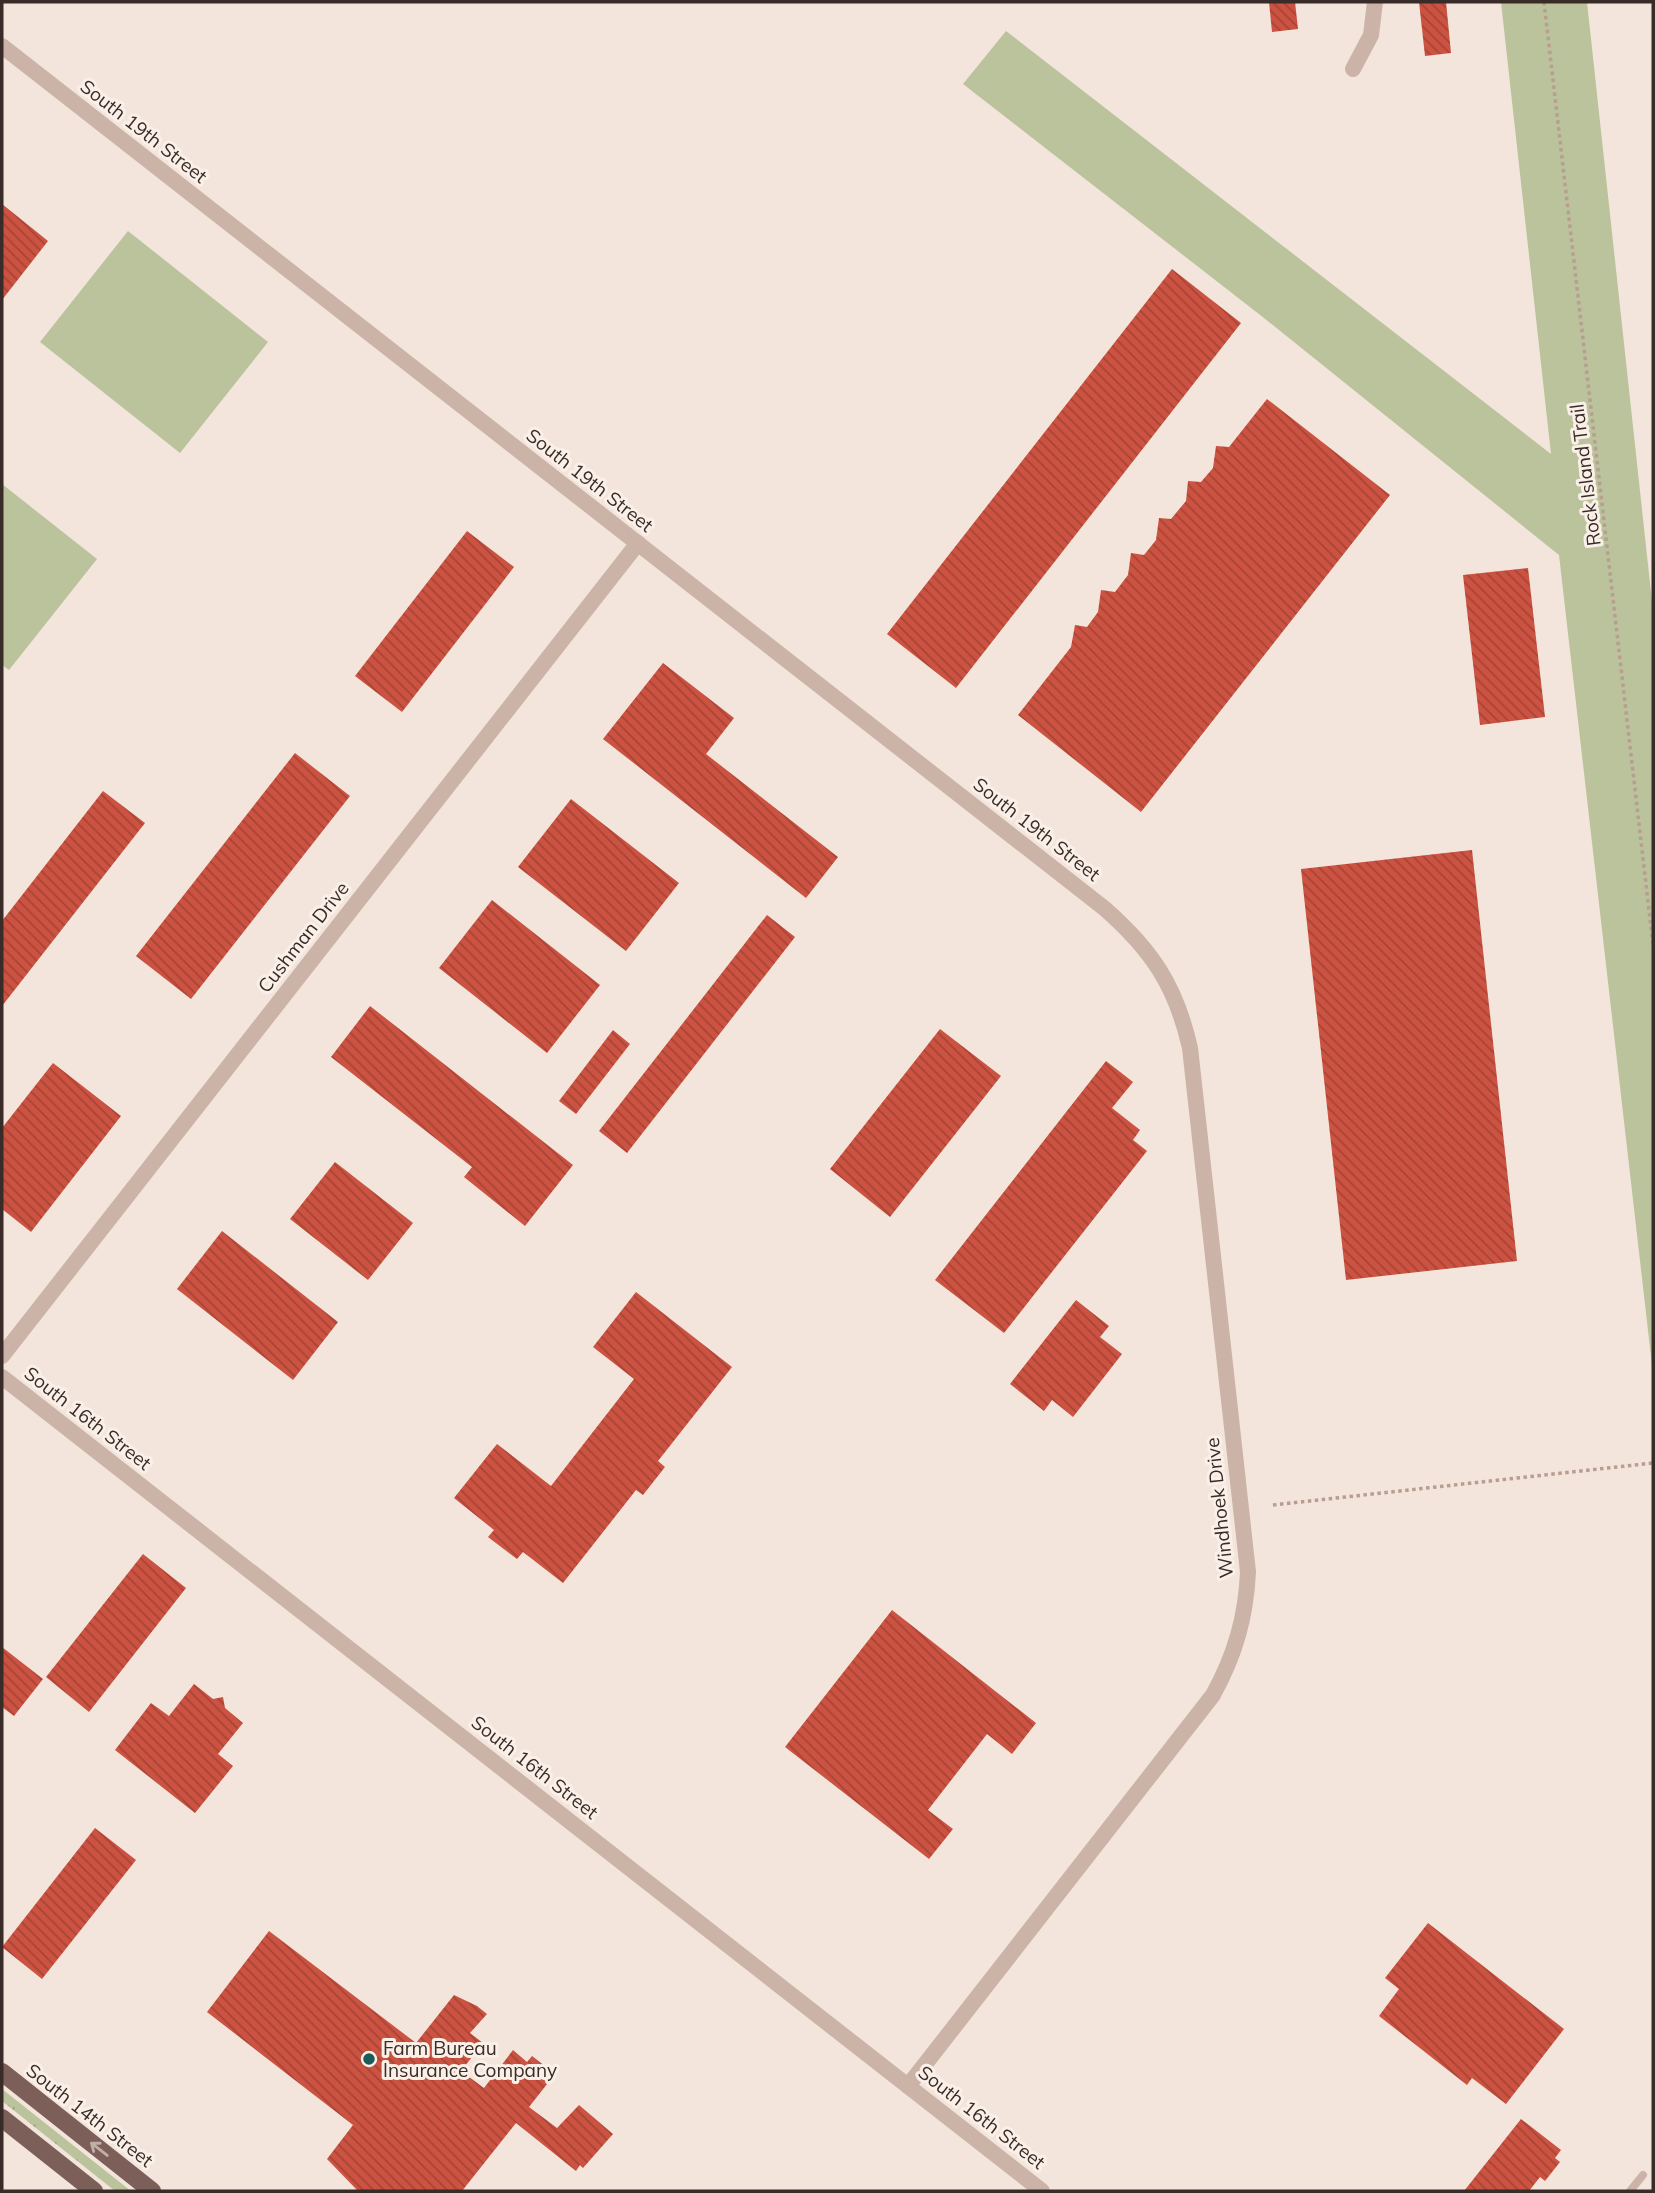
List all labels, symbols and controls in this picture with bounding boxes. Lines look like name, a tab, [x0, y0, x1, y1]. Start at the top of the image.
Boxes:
street label: South 19th Street	[76, 74, 213, 188]
street label: Rock Island Trail	[1564, 403, 1606, 547]
street label: South 19th Street	[522, 423, 659, 537]
street label: South 19th Street	[969, 772, 1106, 886]
street label: Cushman Drive	[252, 877, 354, 997]
street label: South 16th Street	[20, 1361, 157, 1475]
street label: Windhoek Drive	[1200, 1437, 1238, 1579]
street label: South 16th Street	[467, 1710, 604, 1824]
place label: Farm Bureau Insurance Company	[383, 2036, 557, 2082]
marker: Farm Bureau Insurance Company	[361, 2051, 377, 2067]
street label: South 14th Street	[22, 2058, 159, 2172]
street label: South 16th Street	[914, 2060, 1051, 2174]
one-way arrow	[90, 2141, 108, 2157]

